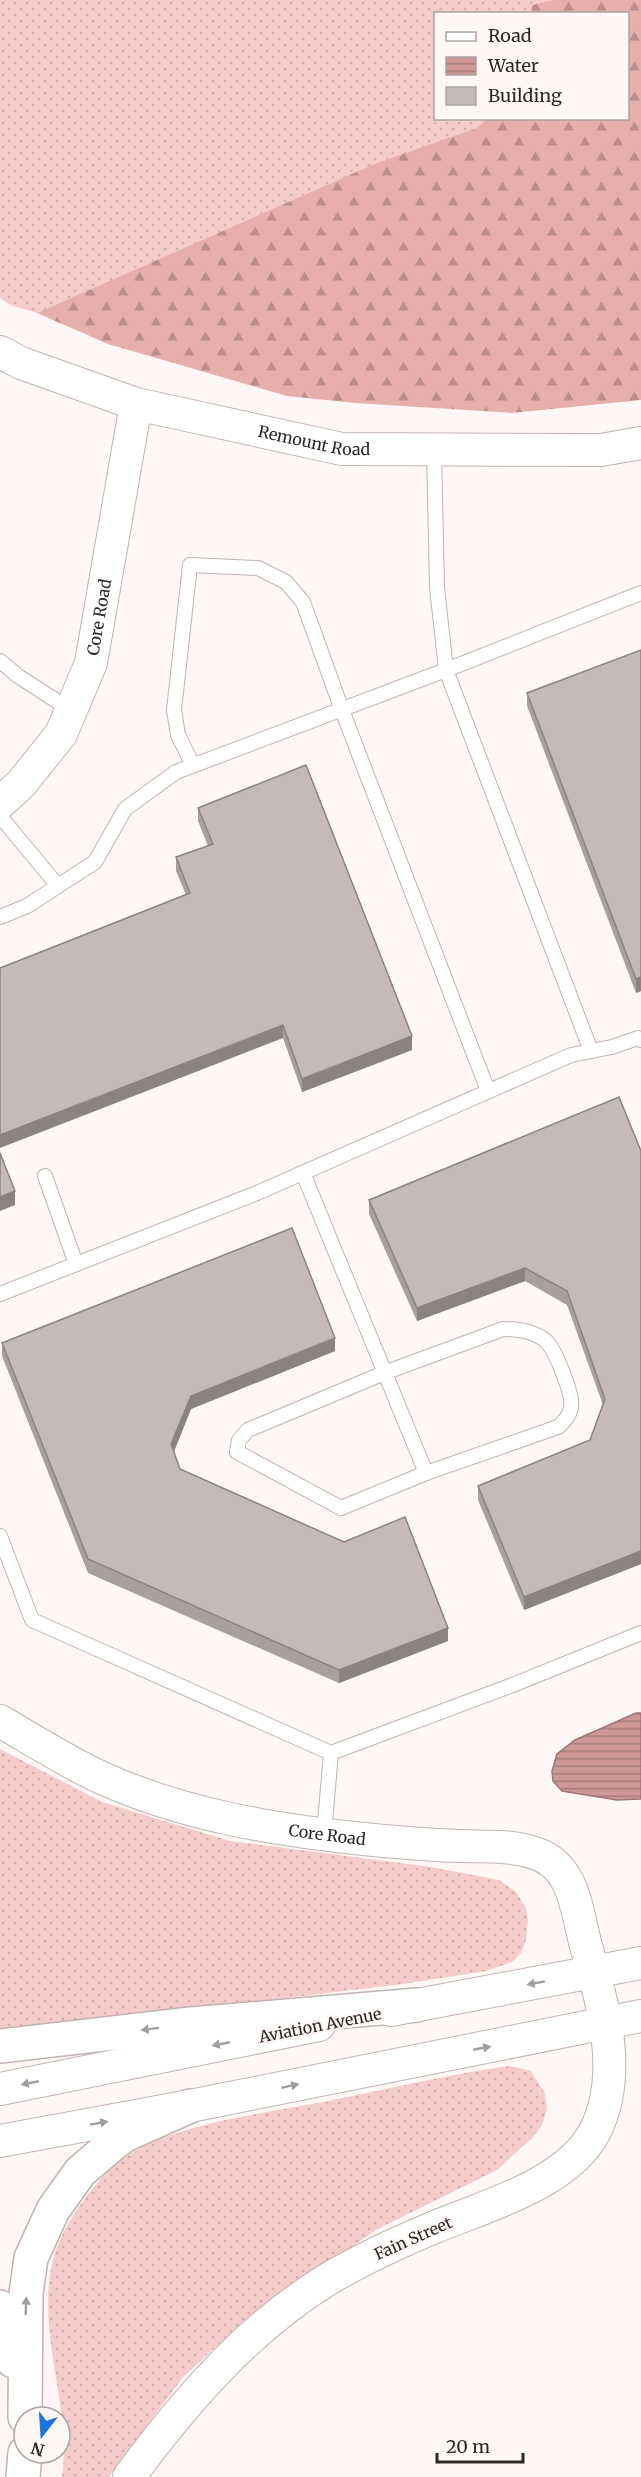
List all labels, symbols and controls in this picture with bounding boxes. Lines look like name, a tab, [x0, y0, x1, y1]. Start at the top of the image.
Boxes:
legend	[434, 12, 629, 120]
text: Road	[488, 24, 532, 47]
text: Water	[487, 54, 539, 77]
text: Building	[488, 84, 562, 107]
street label: Remount Road	[256, 421, 371, 459]
street label: Core Road	[82, 577, 116, 657]
street label: Core Road	[287, 1820, 367, 1849]
one-way arrow	[527, 1979, 546, 1988]
street label: Aviation Avenue	[256, 2003, 383, 2047]
one-way arrow	[140, 2025, 159, 2034]
one-way arrow	[212, 2040, 231, 2049]
one-way arrow	[472, 2043, 491, 2052]
one-way arrow	[20, 2079, 39, 2088]
one-way arrow	[281, 2081, 300, 2090]
one-way arrow	[90, 2118, 109, 2127]
street label: Fain Street	[371, 2212, 456, 2264]
one-way arrow	[21, 2296, 30, 2315]
north arrow	[12, 2405, 72, 2465]
scale bar	[437, 2426, 522, 2464]
text: 20 m	[446, 2435, 490, 2458]
text: N	[28, 2438, 47, 2461]

